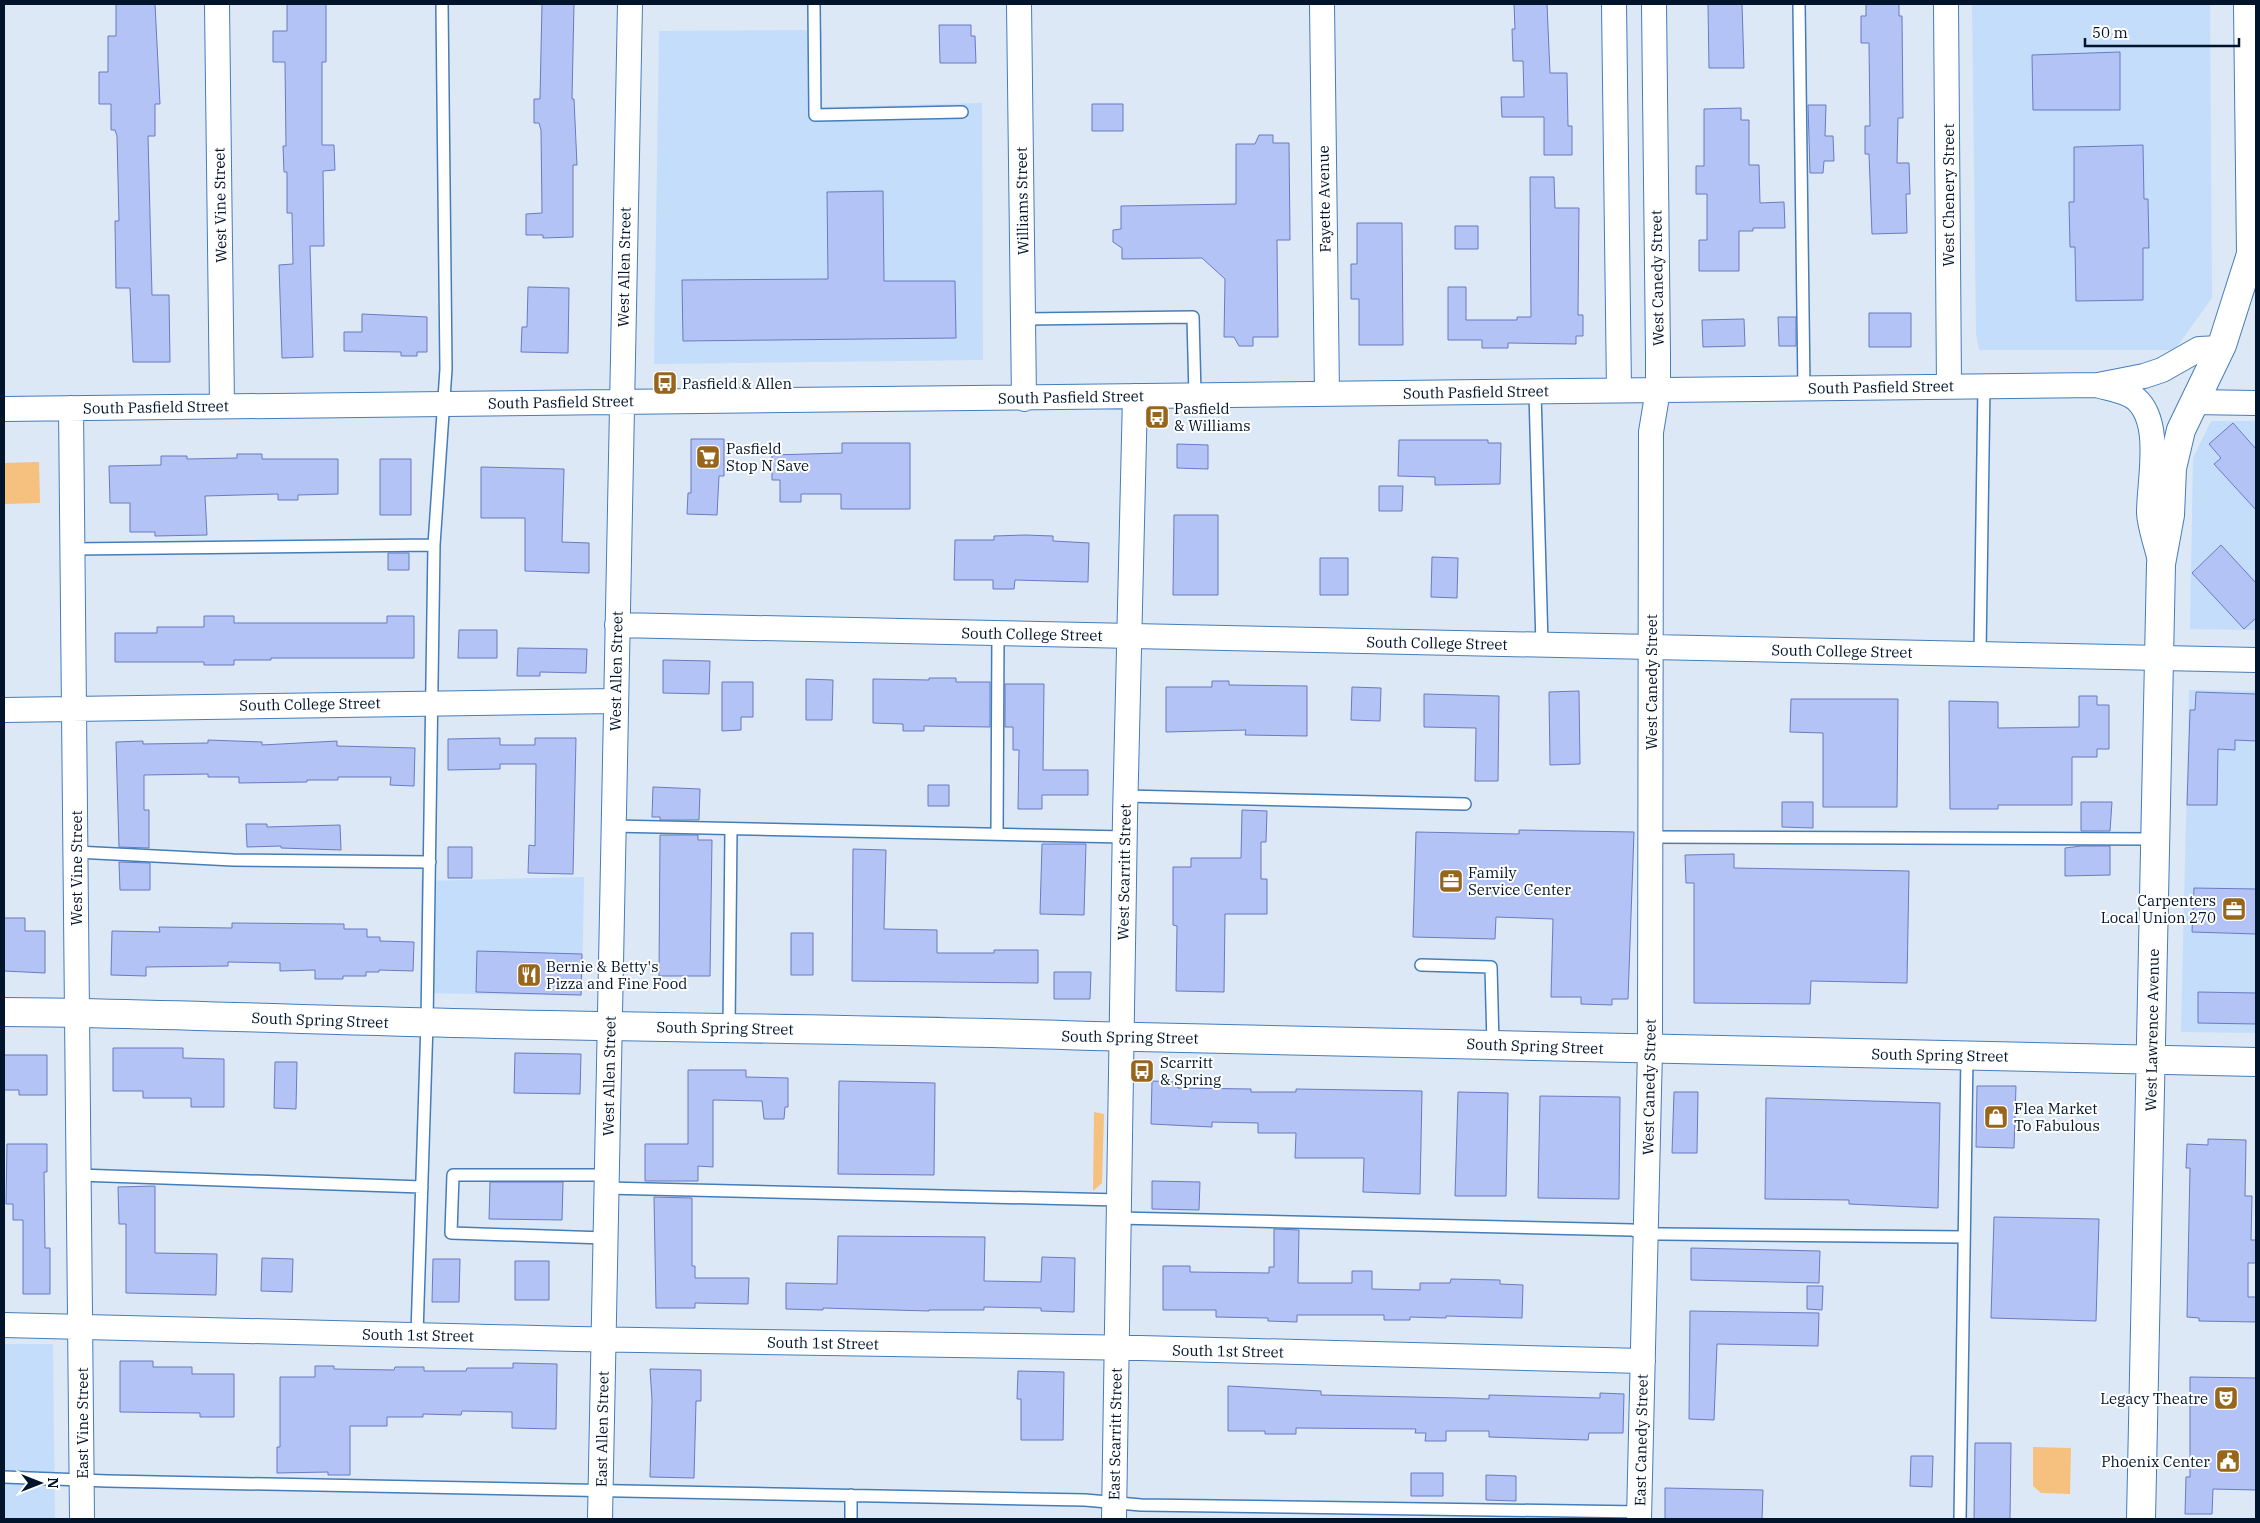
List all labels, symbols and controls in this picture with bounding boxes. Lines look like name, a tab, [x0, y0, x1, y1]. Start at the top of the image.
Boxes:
scale bar	[2085, 15, 2239, 47]
text: 50 m	[2092, 23, 2128, 42]
street label: West Chenery Street	[1939, 123, 1958, 267]
street label: Fayette Avenue	[1314, 145, 1334, 253]
street label: West Vine Street	[209, 147, 231, 263]
street label: Williams Street	[1012, 147, 1032, 255]
street label: West Allen Street	[613, 207, 635, 327]
street label: West Canedy Street	[1646, 210, 1668, 346]
bus stop icon: Pasfield & Allen	[652, 370, 678, 396]
place label: Pasfield & Allen	[682, 374, 793, 393]
street label: South Pasfield Street	[1808, 376, 1954, 398]
street label: South Pasfield Street	[1403, 381, 1549, 403]
street label: South Pasfield Street	[998, 386, 1144, 408]
street label: South Pasfield Street	[488, 391, 634, 413]
street label: South Pasfield Street	[83, 396, 229, 418]
place label: Pasfield & Williams	[1174, 399, 1251, 435]
bus stop icon: Pasfield & Williams	[1144, 404, 1170, 430]
place label: Pasfield Stop N Save	[726, 439, 809, 475]
supermarket icon: Pasfield Stop N Save	[695, 444, 721, 470]
street label: West Allen Street	[605, 611, 627, 731]
street label: West Canedy Street	[1642, 614, 1661, 750]
street label: South College Street	[961, 623, 1103, 645]
street label: South College Street	[1366, 632, 1508, 654]
street label: South College Street	[1771, 640, 1913, 662]
street label: South College Street	[239, 693, 381, 715]
street label: West Scarritt Street	[1113, 804, 1135, 940]
street label: West Vine Street	[67, 810, 86, 926]
place label: Family Service Center	[1468, 863, 1571, 899]
office icon: Family Service Center	[1438, 868, 1464, 894]
place label: Carpenters Local Union 270	[2101, 891, 2216, 927]
office icon: Carpenters Local Union 270	[2221, 896, 2247, 922]
street label: West Lawrence Avenue	[2141, 949, 2163, 1111]
place label: Bernie & Betty's Pizza and Fine Food	[546, 957, 687, 993]
restaurant icon: Bernie & Betty's Pizza and Fine Food	[516, 962, 542, 988]
street label: South Spring Street	[251, 1008, 389, 1032]
street label: West Allen Street	[598, 1016, 620, 1136]
street label: South Spring Street	[656, 1017, 794, 1039]
street label: West Canedy Street	[1638, 1019, 1660, 1155]
street label: South Spring Street	[1061, 1026, 1199, 1048]
street label: South Spring Street	[1466, 1034, 1604, 1058]
street label: South Spring Street	[1871, 1044, 2009, 1066]
place label: Scarritt & Spring	[1160, 1053, 1221, 1089]
bus stop icon: Scarritt & Spring	[1129, 1058, 1155, 1084]
place label: Flea Market To Fabulous	[2014, 1099, 2100, 1135]
shop icon: Flea Market To Fabulous	[1983, 1104, 2009, 1130]
street label: South 1st Street	[362, 1325, 474, 1345]
street label: South 1st Street	[767, 1333, 879, 1353]
street label: South 1st Street	[1172, 1341, 1284, 1361]
street label: East Vine Street	[73, 1367, 92, 1479]
street label: East Scarritt Street	[1104, 1368, 1126, 1500]
street label: East Allen Street	[591, 1371, 613, 1487]
street label: East Canedy Street	[1630, 1374, 1652, 1506]
theatre icon: Legacy Theatre	[2213, 1385, 2239, 1411]
place label: Legacy Theatre	[2100, 1389, 2208, 1408]
public building icon: Phoenix Center	[2215, 1448, 2241, 1474]
place label: Phoenix Center	[2101, 1452, 2210, 1471]
north arrow	[15, 1458, 65, 1508]
text: N	[44, 1477, 62, 1489]

